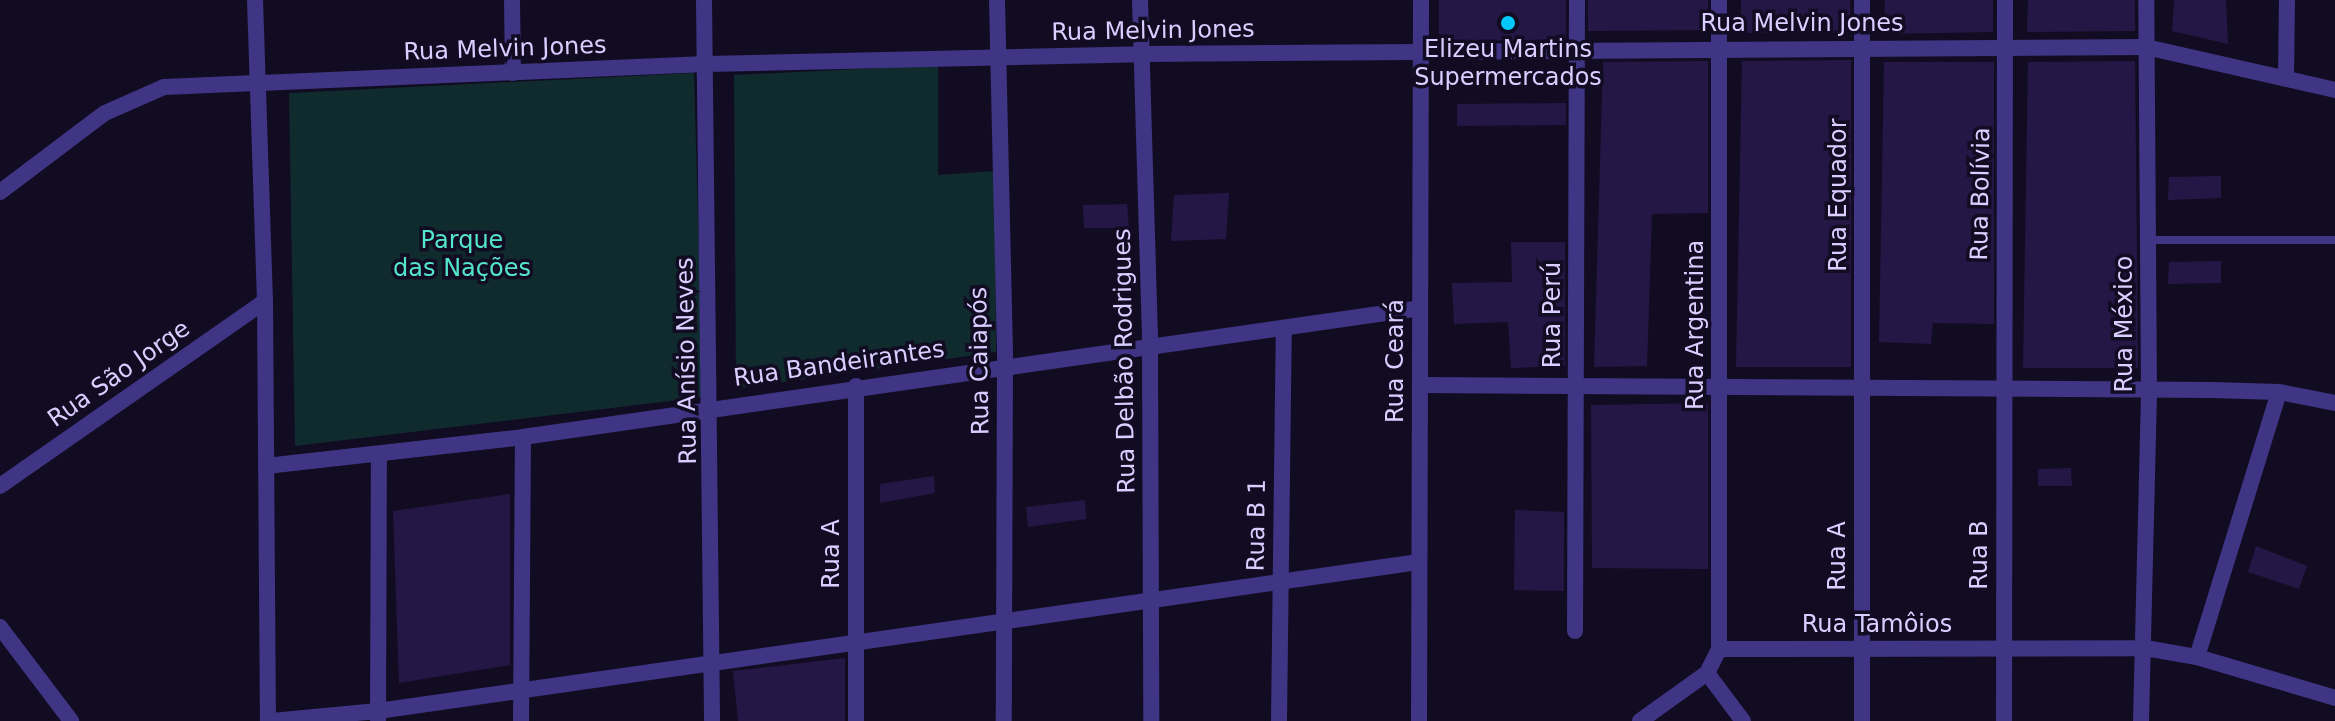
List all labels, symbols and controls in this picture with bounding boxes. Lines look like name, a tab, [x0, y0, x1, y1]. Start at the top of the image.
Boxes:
street label: Rua Melvin Jones	[1700, 10, 1904, 38]
marker: Elizeu Martins Supermercados	[1499, 14, 1517, 32]
street label: Rua Melvin Jones	[1051, 15, 1255, 47]
street label: Rua Melvin Jones	[403, 31, 607, 67]
place label: Elizeu Martins Supermercados	[1414, 36, 1602, 92]
street label: Rua Equador	[1825, 118, 1853, 272]
street label: Rua Bolívia	[1965, 127, 1997, 261]
park label: Parque das Nações	[393, 227, 531, 283]
street label: Rua Delbão Rodrigues	[1108, 228, 1142, 494]
street label: Rua Argentina	[1682, 240, 1710, 410]
street label: Rua México	[2111, 256, 2139, 392]
street label: Rua Anísio Neves	[671, 257, 703, 465]
street label: Rua Perú	[1539, 262, 1567, 368]
street label: Rua Caiapós	[964, 287, 996, 435]
street label: Rua Ceará	[1382, 299, 1410, 423]
street label: Rua São Jorge	[43, 314, 195, 434]
street label: Rua Bandeirantes	[732, 335, 946, 393]
street label: Rua B 1	[1242, 479, 1272, 571]
street label: Rua A	[818, 519, 846, 589]
street label: Rua B	[1966, 520, 1994, 590]
street label: Rua A	[1824, 521, 1852, 591]
street label: Rua Tamôios	[1802, 611, 1952, 639]

